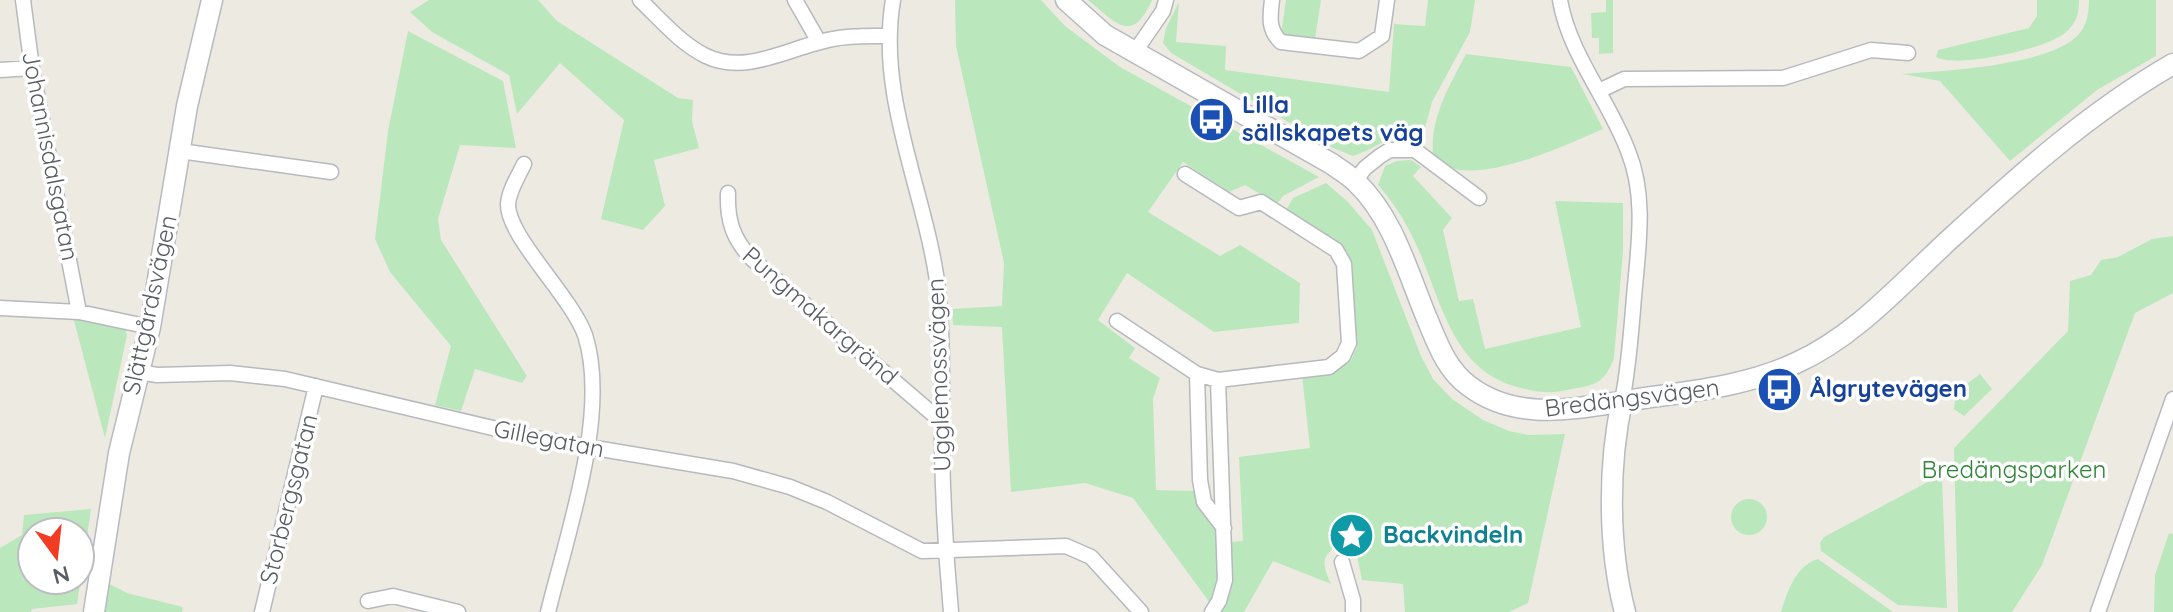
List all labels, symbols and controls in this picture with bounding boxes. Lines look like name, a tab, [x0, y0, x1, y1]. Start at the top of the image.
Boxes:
street label: Johannisdalsgatan	[16, 49, 86, 263]
place label: Lilla sällskapets väg	[1242, 89, 1424, 147]
bus stop icon: Lilla sällskapets väg	[1187, 95, 1235, 143]
street label: Slättgårdsvägen	[115, 212, 183, 397]
street label: Pungmakargränd	[737, 240, 905, 391]
street label: Ugglemossvägen	[920, 278, 956, 472]
bus stop icon: Ålgrytevägen	[1755, 365, 1803, 413]
street label: Bredängsvägen	[1543, 371, 1721, 423]
place label: Ålgrytevägen	[1810, 373, 1967, 403]
street label: Storbergsgatan	[252, 411, 324, 587]
street label: Gillegatan	[491, 413, 607, 463]
park label: Bredängsparken	[1922, 454, 2106, 484]
place icon: Backvindeln	[1328, 511, 1376, 559]
north arrow	[16, 516, 96, 596]
place label: Backvindeln	[1383, 519, 1523, 549]
text: N	[50, 560, 73, 591]

